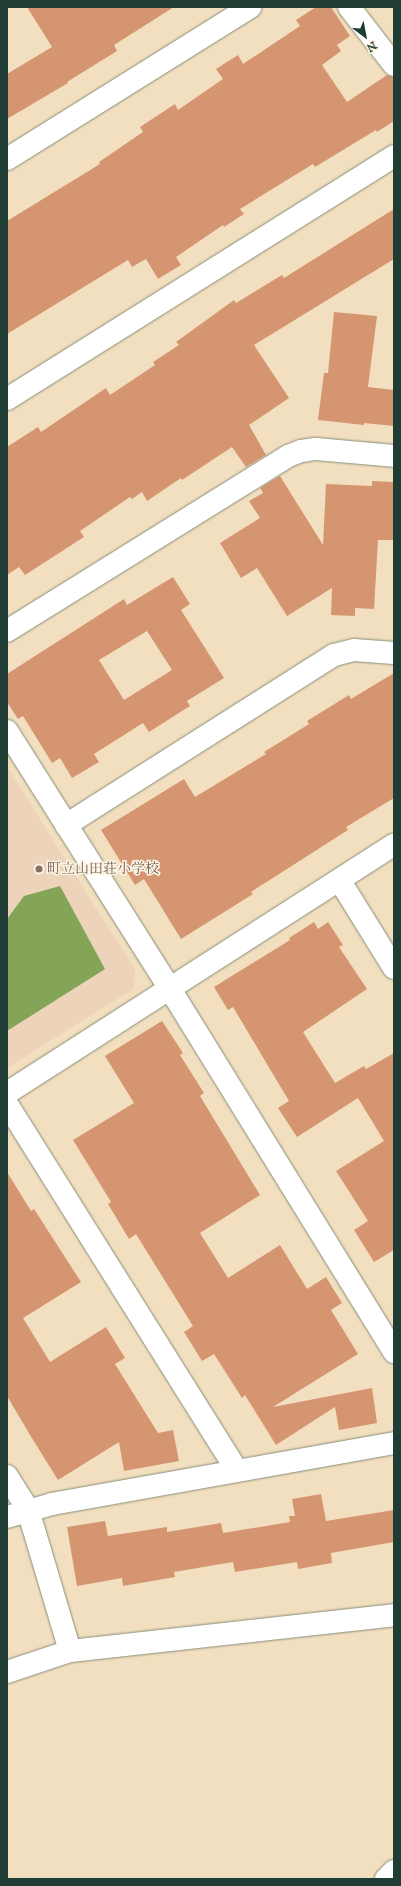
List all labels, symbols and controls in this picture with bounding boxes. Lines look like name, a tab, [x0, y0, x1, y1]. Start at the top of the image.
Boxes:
north arrow	[345, 16, 385, 56]
text: N	[364, 38, 379, 55]
place label: 町立山田荘小学校	[47, 861, 159, 877]
marker: 町立山田荘小学校	[34, 864, 44, 874]

